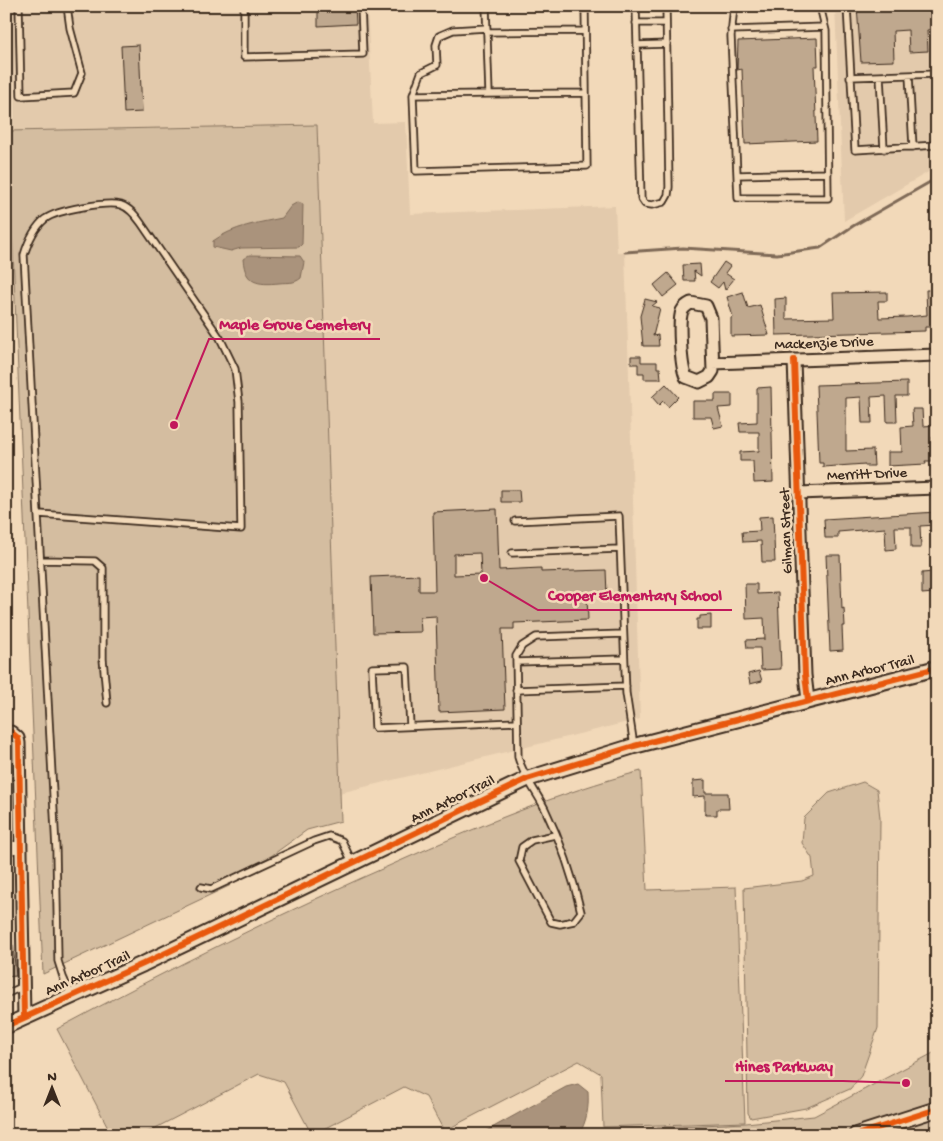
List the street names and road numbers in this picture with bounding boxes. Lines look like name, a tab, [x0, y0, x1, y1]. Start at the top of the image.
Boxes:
street label: Mackenzie Drive	[774, 333, 874, 355]
street label: Merritt Drive	[826, 465, 908, 485]
street label: Gilman Street	[776, 486, 797, 574]
street label: Ann Arbor Trail	[824, 651, 916, 691]
street label: Ann Arbor Trail	[408, 772, 498, 828]
street label: Ann Arbor Trail	[43, 947, 133, 1001]

